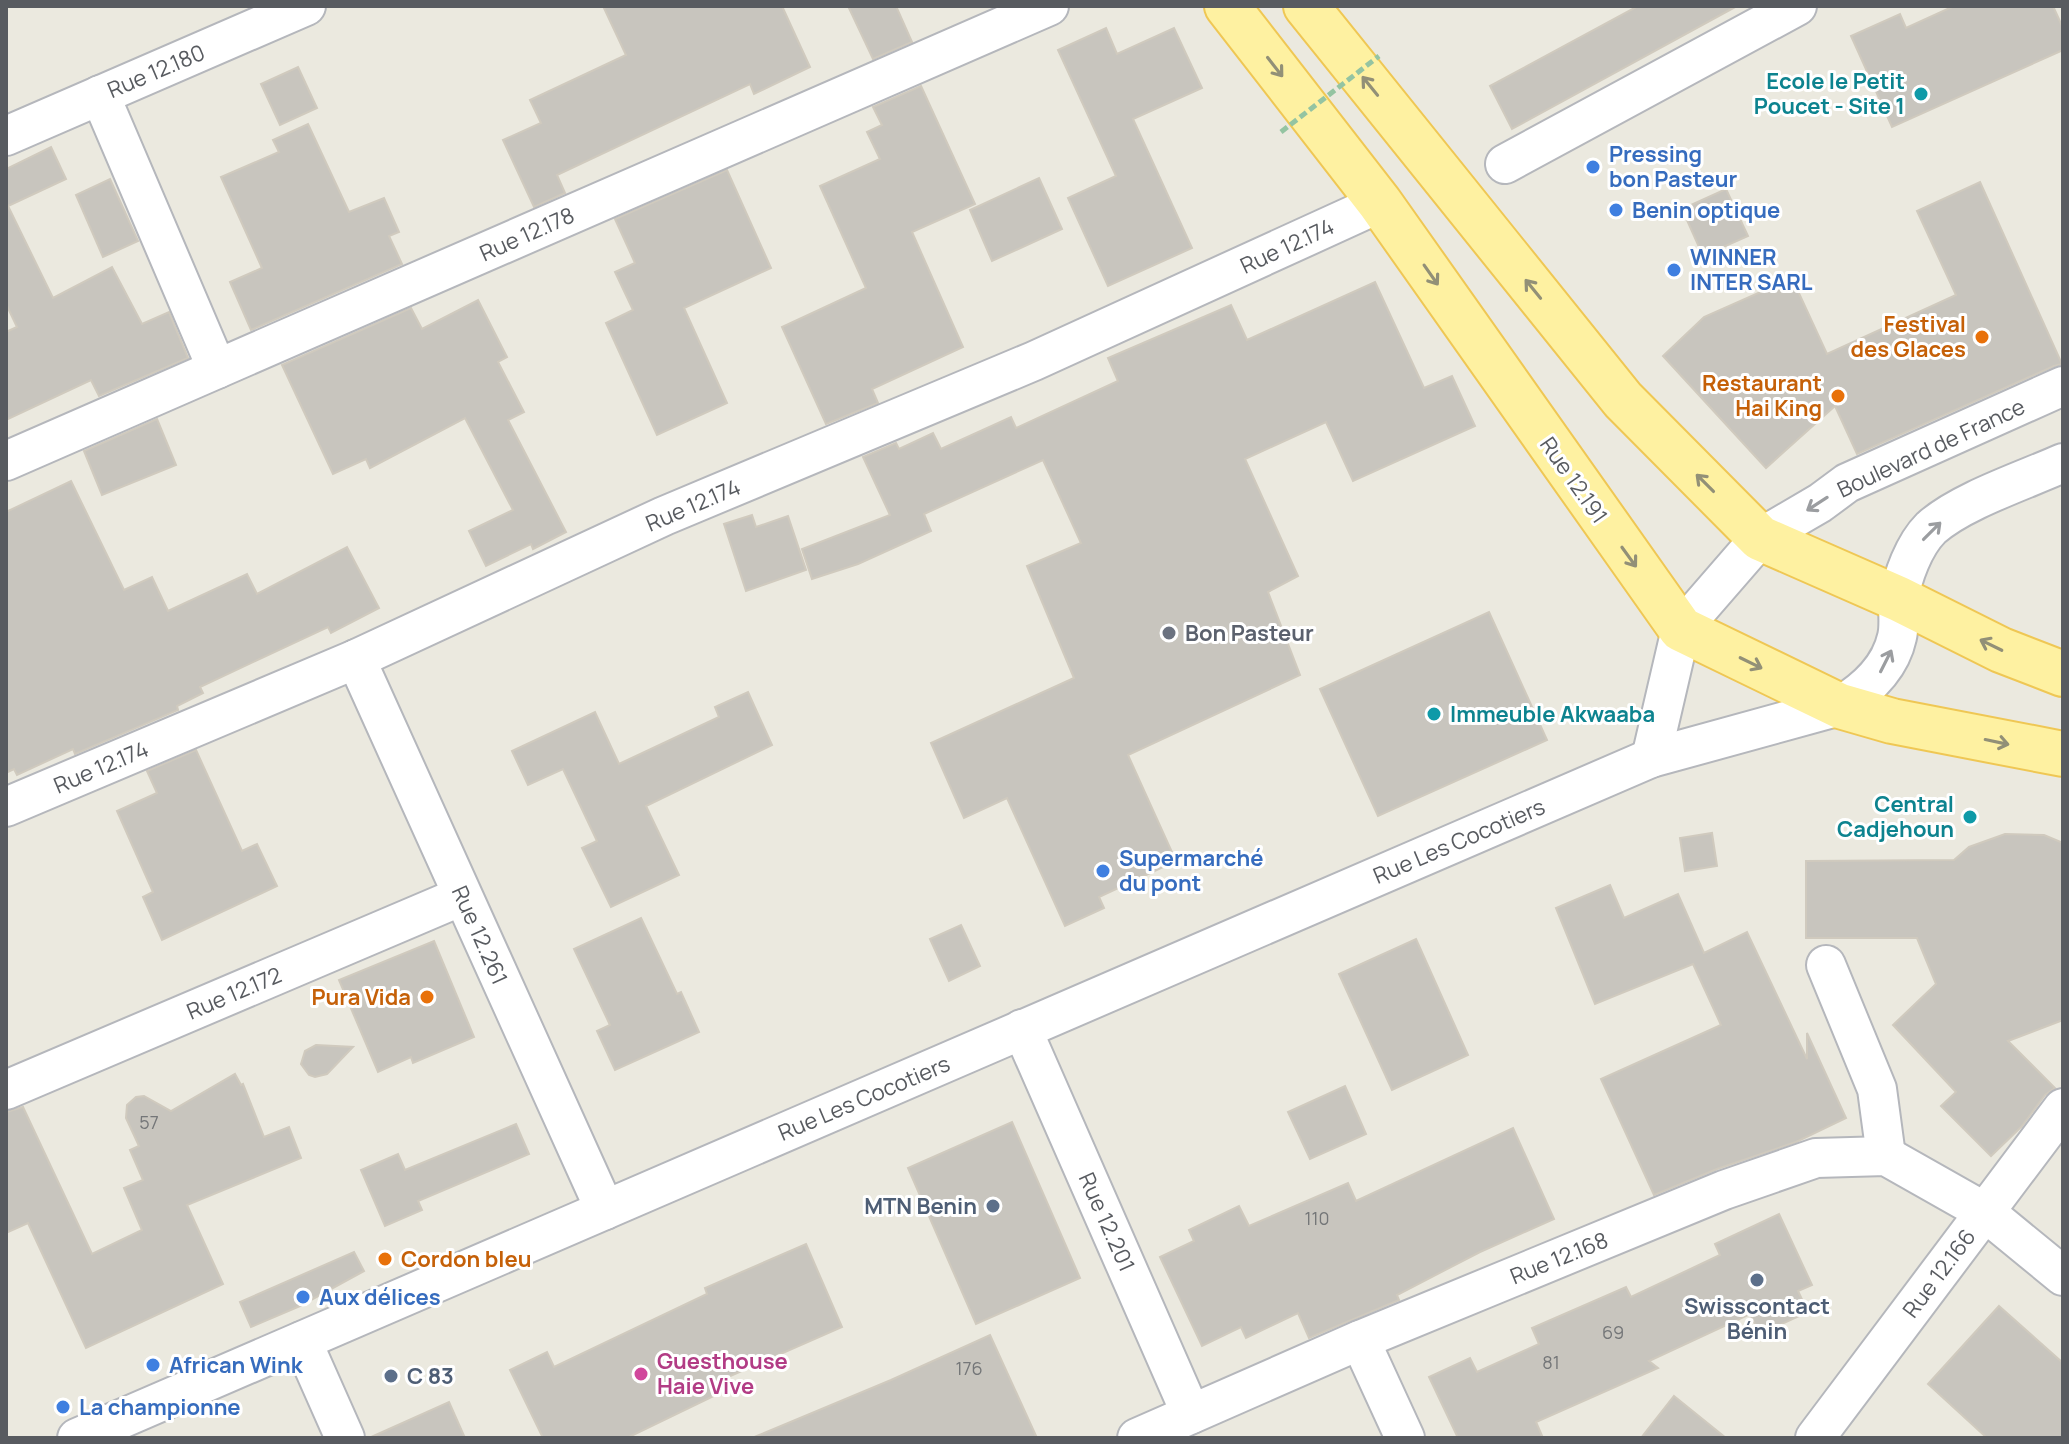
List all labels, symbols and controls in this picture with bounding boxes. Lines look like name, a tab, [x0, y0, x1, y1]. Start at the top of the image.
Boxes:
street label: Rue 12.180	[103, 37, 209, 105]
one-way arrow	[1266, 56, 1283, 78]
place label: Ecole le Petit Poucet - Site 1	[1754, 66, 1905, 121]
one-way arrow	[1361, 76, 1379, 97]
marker: Ecole le Petit Poucet - Site 1	[1912, 85, 1930, 103]
place label: Pressing bon Pasteur	[1609, 139, 1738, 194]
marker: Pressing bon Pasteur	[1584, 158, 1602, 176]
place label: Benin optique	[1632, 195, 1780, 225]
street label: Rue 12.178	[475, 200, 579, 268]
marker: Benin optique	[1607, 201, 1625, 219]
street label: Rue 12.174	[1235, 211, 1339, 281]
place label: WINNER INTER SARL	[1690, 242, 1813, 297]
marker: WINNER INTER SARL	[1665, 261, 1683, 279]
one-way arrow	[1423, 264, 1439, 286]
one-way arrow	[1524, 278, 1542, 299]
place label: Festival des Glaces	[1850, 309, 1966, 364]
marker: Festival des Glaces	[1973, 328, 1991, 346]
place label: Restaurant Hai King	[1702, 368, 1822, 423]
marker: Restaurant Hai King	[1829, 387, 1847, 405]
street label: Boulevard de France	[1832, 391, 2030, 505]
street label: Rue 12.191	[1533, 431, 1615, 529]
street label: Rue 12.174	[641, 472, 745, 538]
one-way arrow	[1695, 473, 1714, 493]
one-way arrow	[1806, 496, 1828, 513]
one-way arrow	[1922, 521, 1942, 541]
one-way arrow	[1621, 545, 1637, 567]
place label: Bon Pasteur	[1185, 618, 1314, 648]
marker: Bon Pasteur	[1160, 624, 1178, 642]
one-way arrow	[1980, 636, 2003, 651]
one-way arrow	[1878, 650, 1894, 674]
one-way arrow	[1738, 656, 1762, 671]
place label: Immeuble Akwaaba	[1450, 699, 1655, 729]
marker: Immeuble Akwaaba	[1425, 705, 1443, 723]
street label: Rue 12.174	[49, 734, 153, 800]
one-way arrow	[1983, 736, 2009, 751]
place label: Central Cadjehoun	[1837, 789, 1954, 844]
street label: Rue Les Cocotiers	[1369, 791, 1549, 891]
marker: Central Cadjehoun	[1961, 808, 1979, 826]
place label: Supermarché du pont	[1119, 843, 1263, 898]
marker: Supermarché du pont	[1094, 862, 1112, 880]
street label: Rue 12.261	[445, 881, 515, 989]
street label: Rue 12.172	[182, 960, 286, 1026]
place label: Pura Vida	[312, 982, 411, 1012]
marker: Pura Vida	[418, 988, 436, 1006]
street label: Rue Les Cocotiers	[774, 1048, 954, 1148]
house number: 57	[139, 1110, 159, 1134]
street label: Rue 12.201	[1072, 1168, 1142, 1276]
place label: MTN Benin	[864, 1191, 977, 1221]
marker: MTN Benin	[984, 1197, 1002, 1215]
house number: 110	[1304, 1206, 1330, 1230]
street label: Rue 12.166	[1896, 1222, 1982, 1324]
street label: Rue 12.168	[1506, 1225, 1612, 1291]
place label: Cordon bleu	[401, 1244, 531, 1274]
marker: Cordon bleu	[376, 1250, 394, 1268]
marker: Swisscontact Bénin	[1748, 1271, 1766, 1289]
place label: Aux délices	[319, 1282, 441, 1312]
marker: Aux délices	[294, 1288, 312, 1306]
place label: Swisscontact Bénin	[1684, 1291, 1830, 1346]
house number: 69	[1602, 1320, 1624, 1344]
place label: Guesthouse Haie Vive	[657, 1346, 788, 1401]
place label: African Wink	[169, 1350, 304, 1380]
house number: 81	[1542, 1350, 1560, 1374]
marker: African Wink	[144, 1356, 162, 1374]
house number: 176	[955, 1356, 983, 1380]
place label: C 83	[407, 1361, 454, 1391]
marker: Guesthouse Haie Vive	[632, 1365, 650, 1383]
marker: C 83	[382, 1367, 400, 1385]
place label: La championne	[79, 1392, 241, 1422]
marker: La championne	[54, 1398, 72, 1416]

